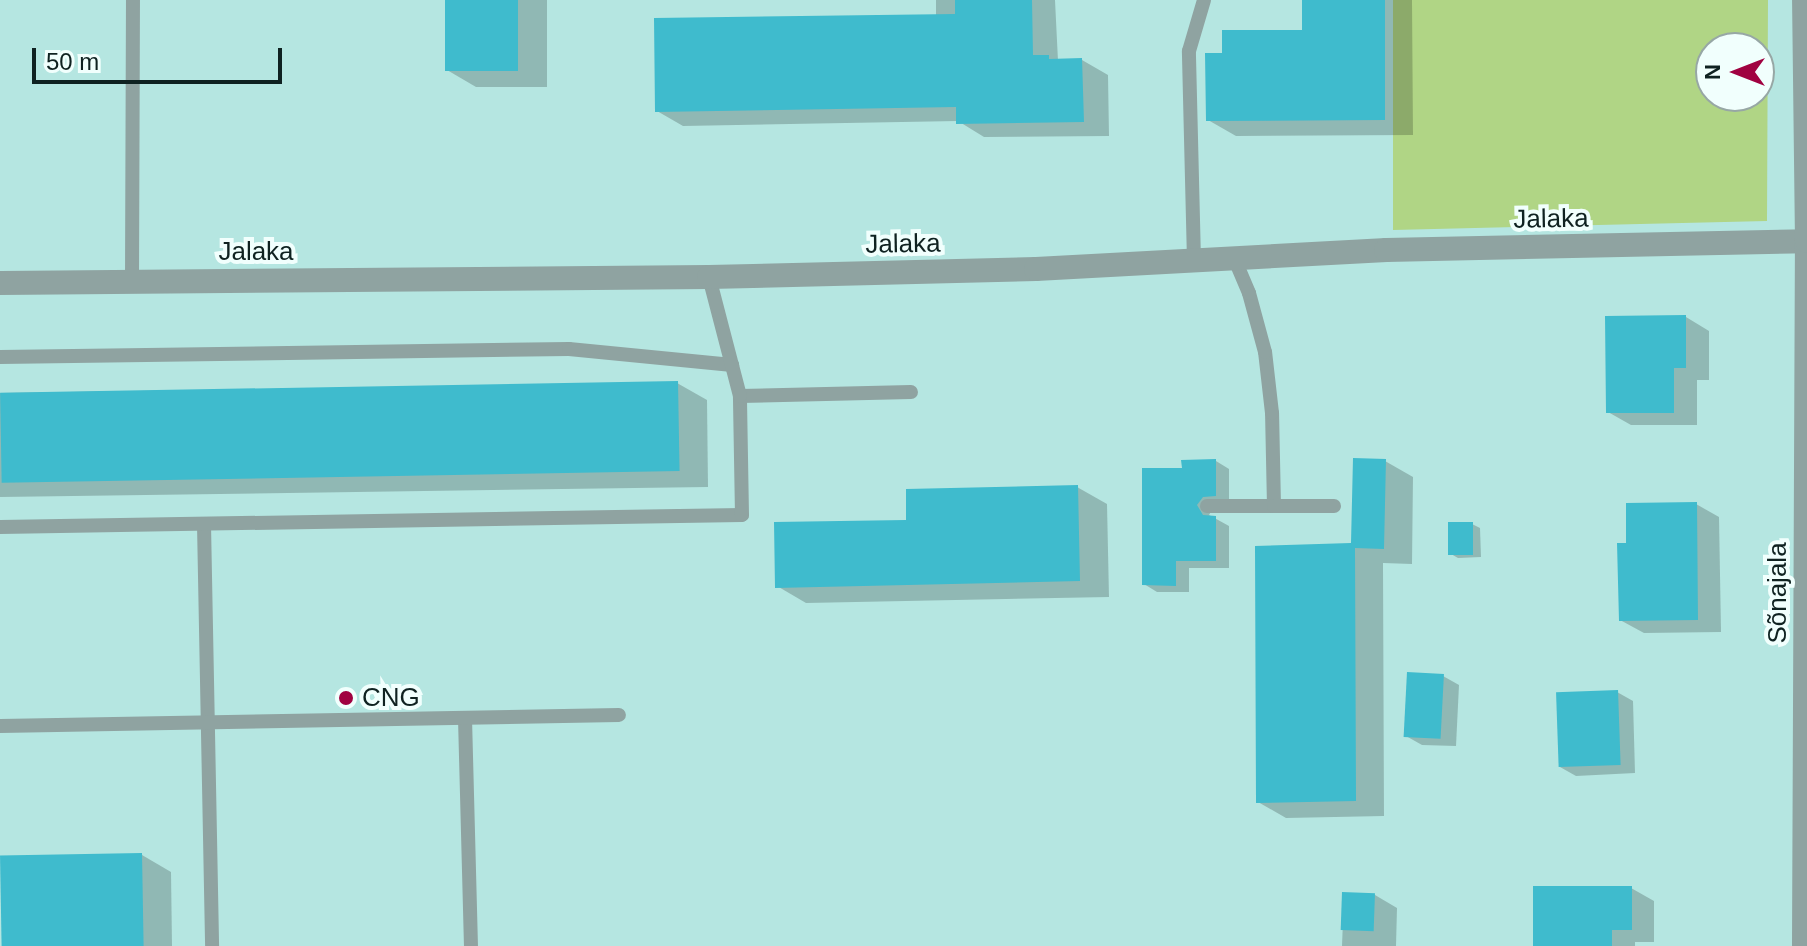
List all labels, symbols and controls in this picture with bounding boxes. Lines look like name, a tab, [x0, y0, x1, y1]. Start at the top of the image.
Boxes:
scale bar	[36, 32, 286, 82]
north arrow	[1695, 32, 1775, 112]
text: 50 m	[46, 48, 99, 75]
text: N	[1700, 64, 1725, 80]
street label: Jalaka	[1513, 203, 1589, 235]
street label: Jalaka	[865, 228, 941, 260]
street label: Jalaka	[218, 236, 294, 268]
street label: Sõnajala	[1762, 542, 1794, 644]
place label: CNG	[362, 682, 420, 714]
marker: CNG	[337, 689, 355, 707]

